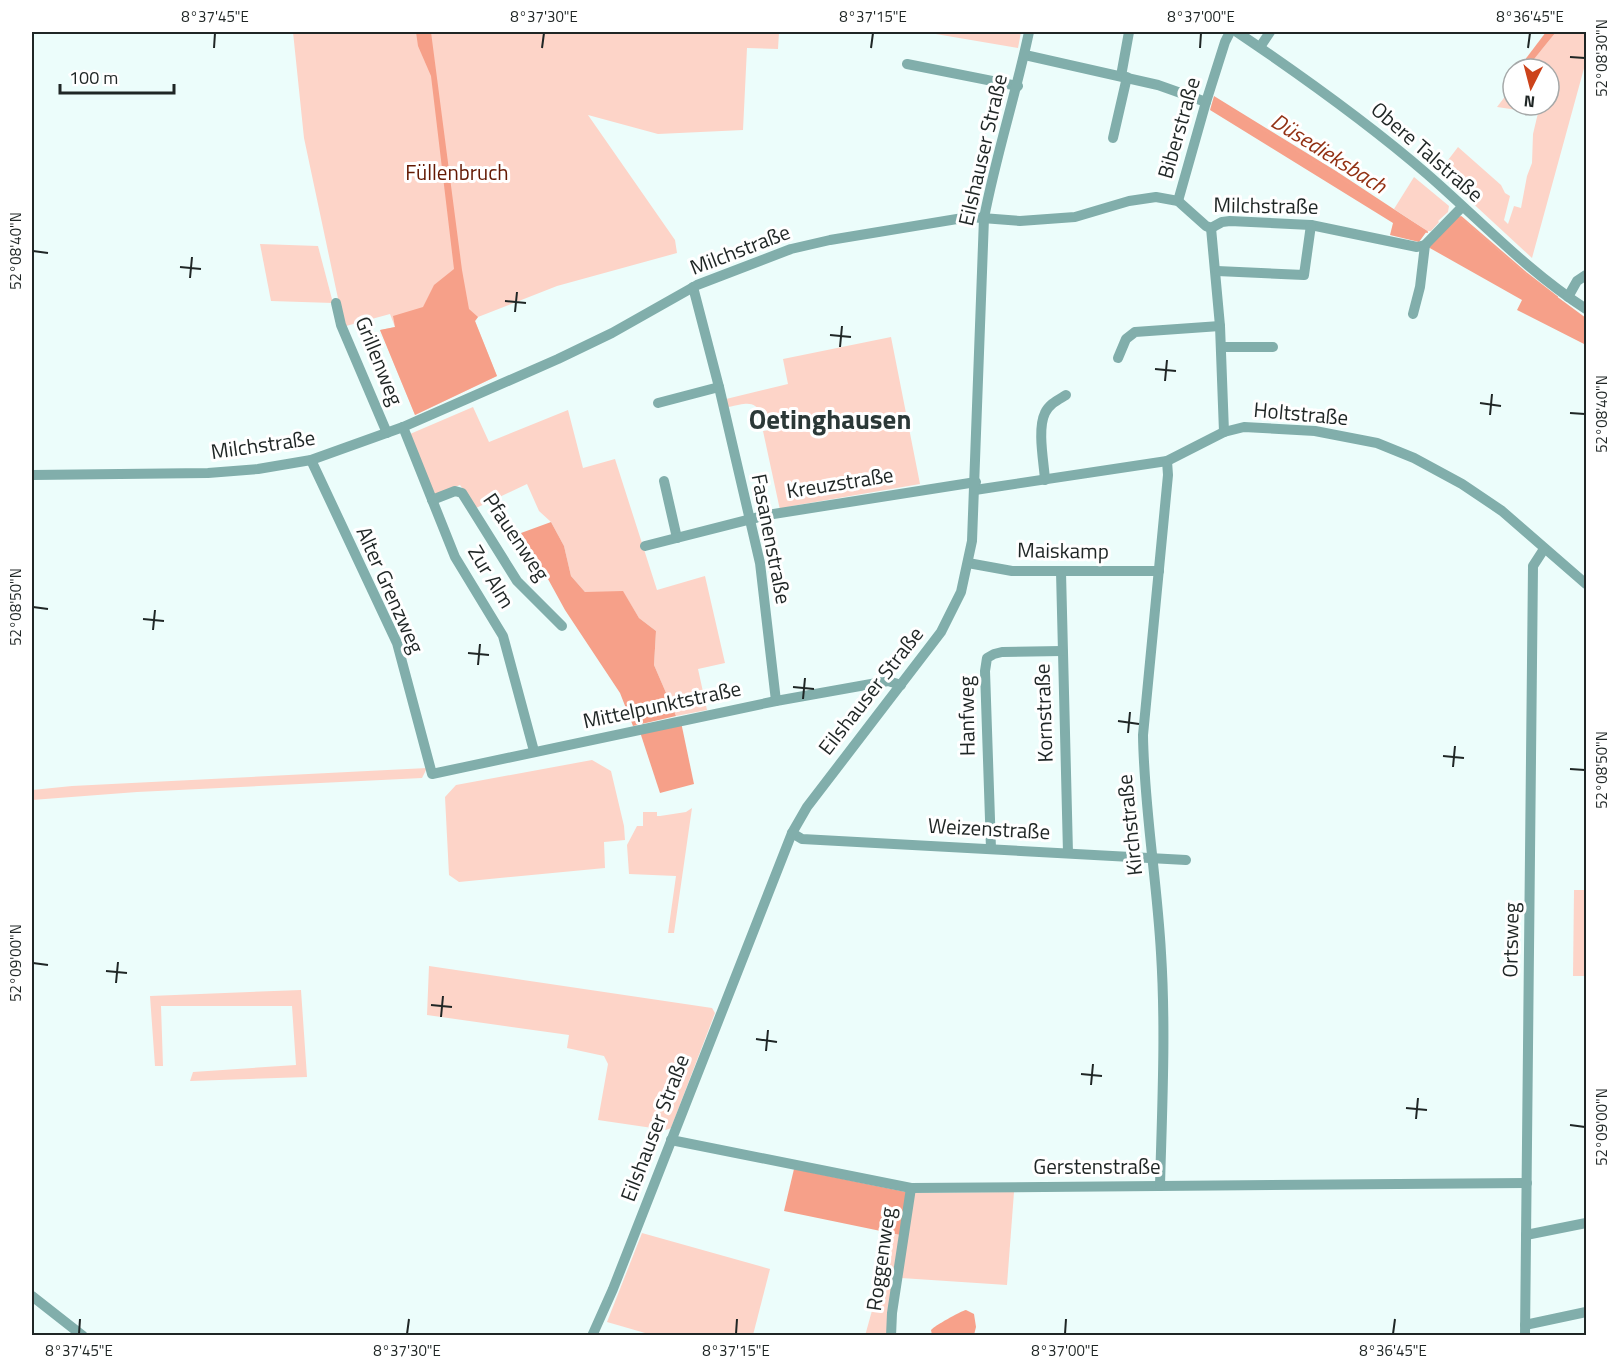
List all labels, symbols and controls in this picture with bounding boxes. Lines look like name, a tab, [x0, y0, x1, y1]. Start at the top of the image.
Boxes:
text: 8°37'45"E	[181, 5, 249, 28]
text: 8°37'30"E	[510, 5, 578, 28]
text: 8°37'15"E	[839, 5, 907, 28]
text: 8°37'00"E	[1167, 5, 1235, 28]
text: 8°36'45"E	[1496, 5, 1564, 28]
text: 52°08'30"N	[1590, 19, 1613, 97]
scale bar	[60, 57, 174, 95]
north arrow	[1501, 57, 1561, 117]
text: 100 m	[69, 64, 118, 91]
street label: Eilshauser Straße	[949, 71, 1015, 229]
street label: Biberstraße	[1148, 73, 1208, 182]
text: N	[1523, 89, 1536, 114]
street label: Obere Talstraße	[1364, 93, 1491, 209]
water label: Düsedieksbach	[1265, 104, 1394, 203]
park label: Füllenbruch	[405, 156, 509, 188]
street label: Milchstraße	[1213, 188, 1319, 222]
text: 52°08'40"N	[4, 212, 27, 290]
street label: Milchstraße	[685, 215, 794, 283]
street label: Grillenweg	[348, 311, 412, 410]
text: 52°08'40"N	[1590, 375, 1613, 453]
street label: Holtstraße	[1252, 393, 1350, 433]
district label: Oetinghausen	[749, 398, 911, 439]
street label: Milchstraße	[209, 421, 317, 467]
street label: Kreuzstraße	[784, 458, 896, 506]
street label: Fasanenstraße	[744, 471, 800, 607]
street label: Pfauenweg	[476, 486, 558, 587]
street label: Alter Grenzweg	[349, 521, 433, 658]
street label: Maiskamp	[1017, 533, 1109, 567]
street label: Zur Alm	[460, 539, 523, 614]
text: 52°08'50"N	[4, 568, 27, 646]
street label: Eilshauser Straße	[810, 619, 931, 761]
street label: Kornstraße	[1025, 663, 1061, 763]
street label: Mittelpunktstraße	[580, 672, 744, 736]
street label: Hanfweg	[949, 675, 983, 756]
text: 52°08'50"N	[1590, 731, 1613, 809]
street label: Kirchstraße	[1108, 773, 1150, 877]
street label: Weizenstraße	[927, 809, 1051, 847]
street label: Ortsweg	[1493, 902, 1527, 978]
text: 52°09'00"N	[4, 924, 27, 1002]
street label: Eilshauser Straße	[611, 1050, 697, 1206]
text: 52°09'00"N	[1590, 1088, 1613, 1166]
street label: Gerstenstraße	[1033, 1150, 1161, 1182]
street label: Roggenweg	[857, 1205, 903, 1313]
text: 8°37'45"E	[45, 1339, 113, 1362]
text: 8°37'30"E	[373, 1339, 441, 1362]
text: 8°37'15"E	[702, 1339, 770, 1362]
text: 8°37'00"E	[1031, 1339, 1099, 1362]
text: 8°36'45"E	[1359, 1339, 1427, 1362]

